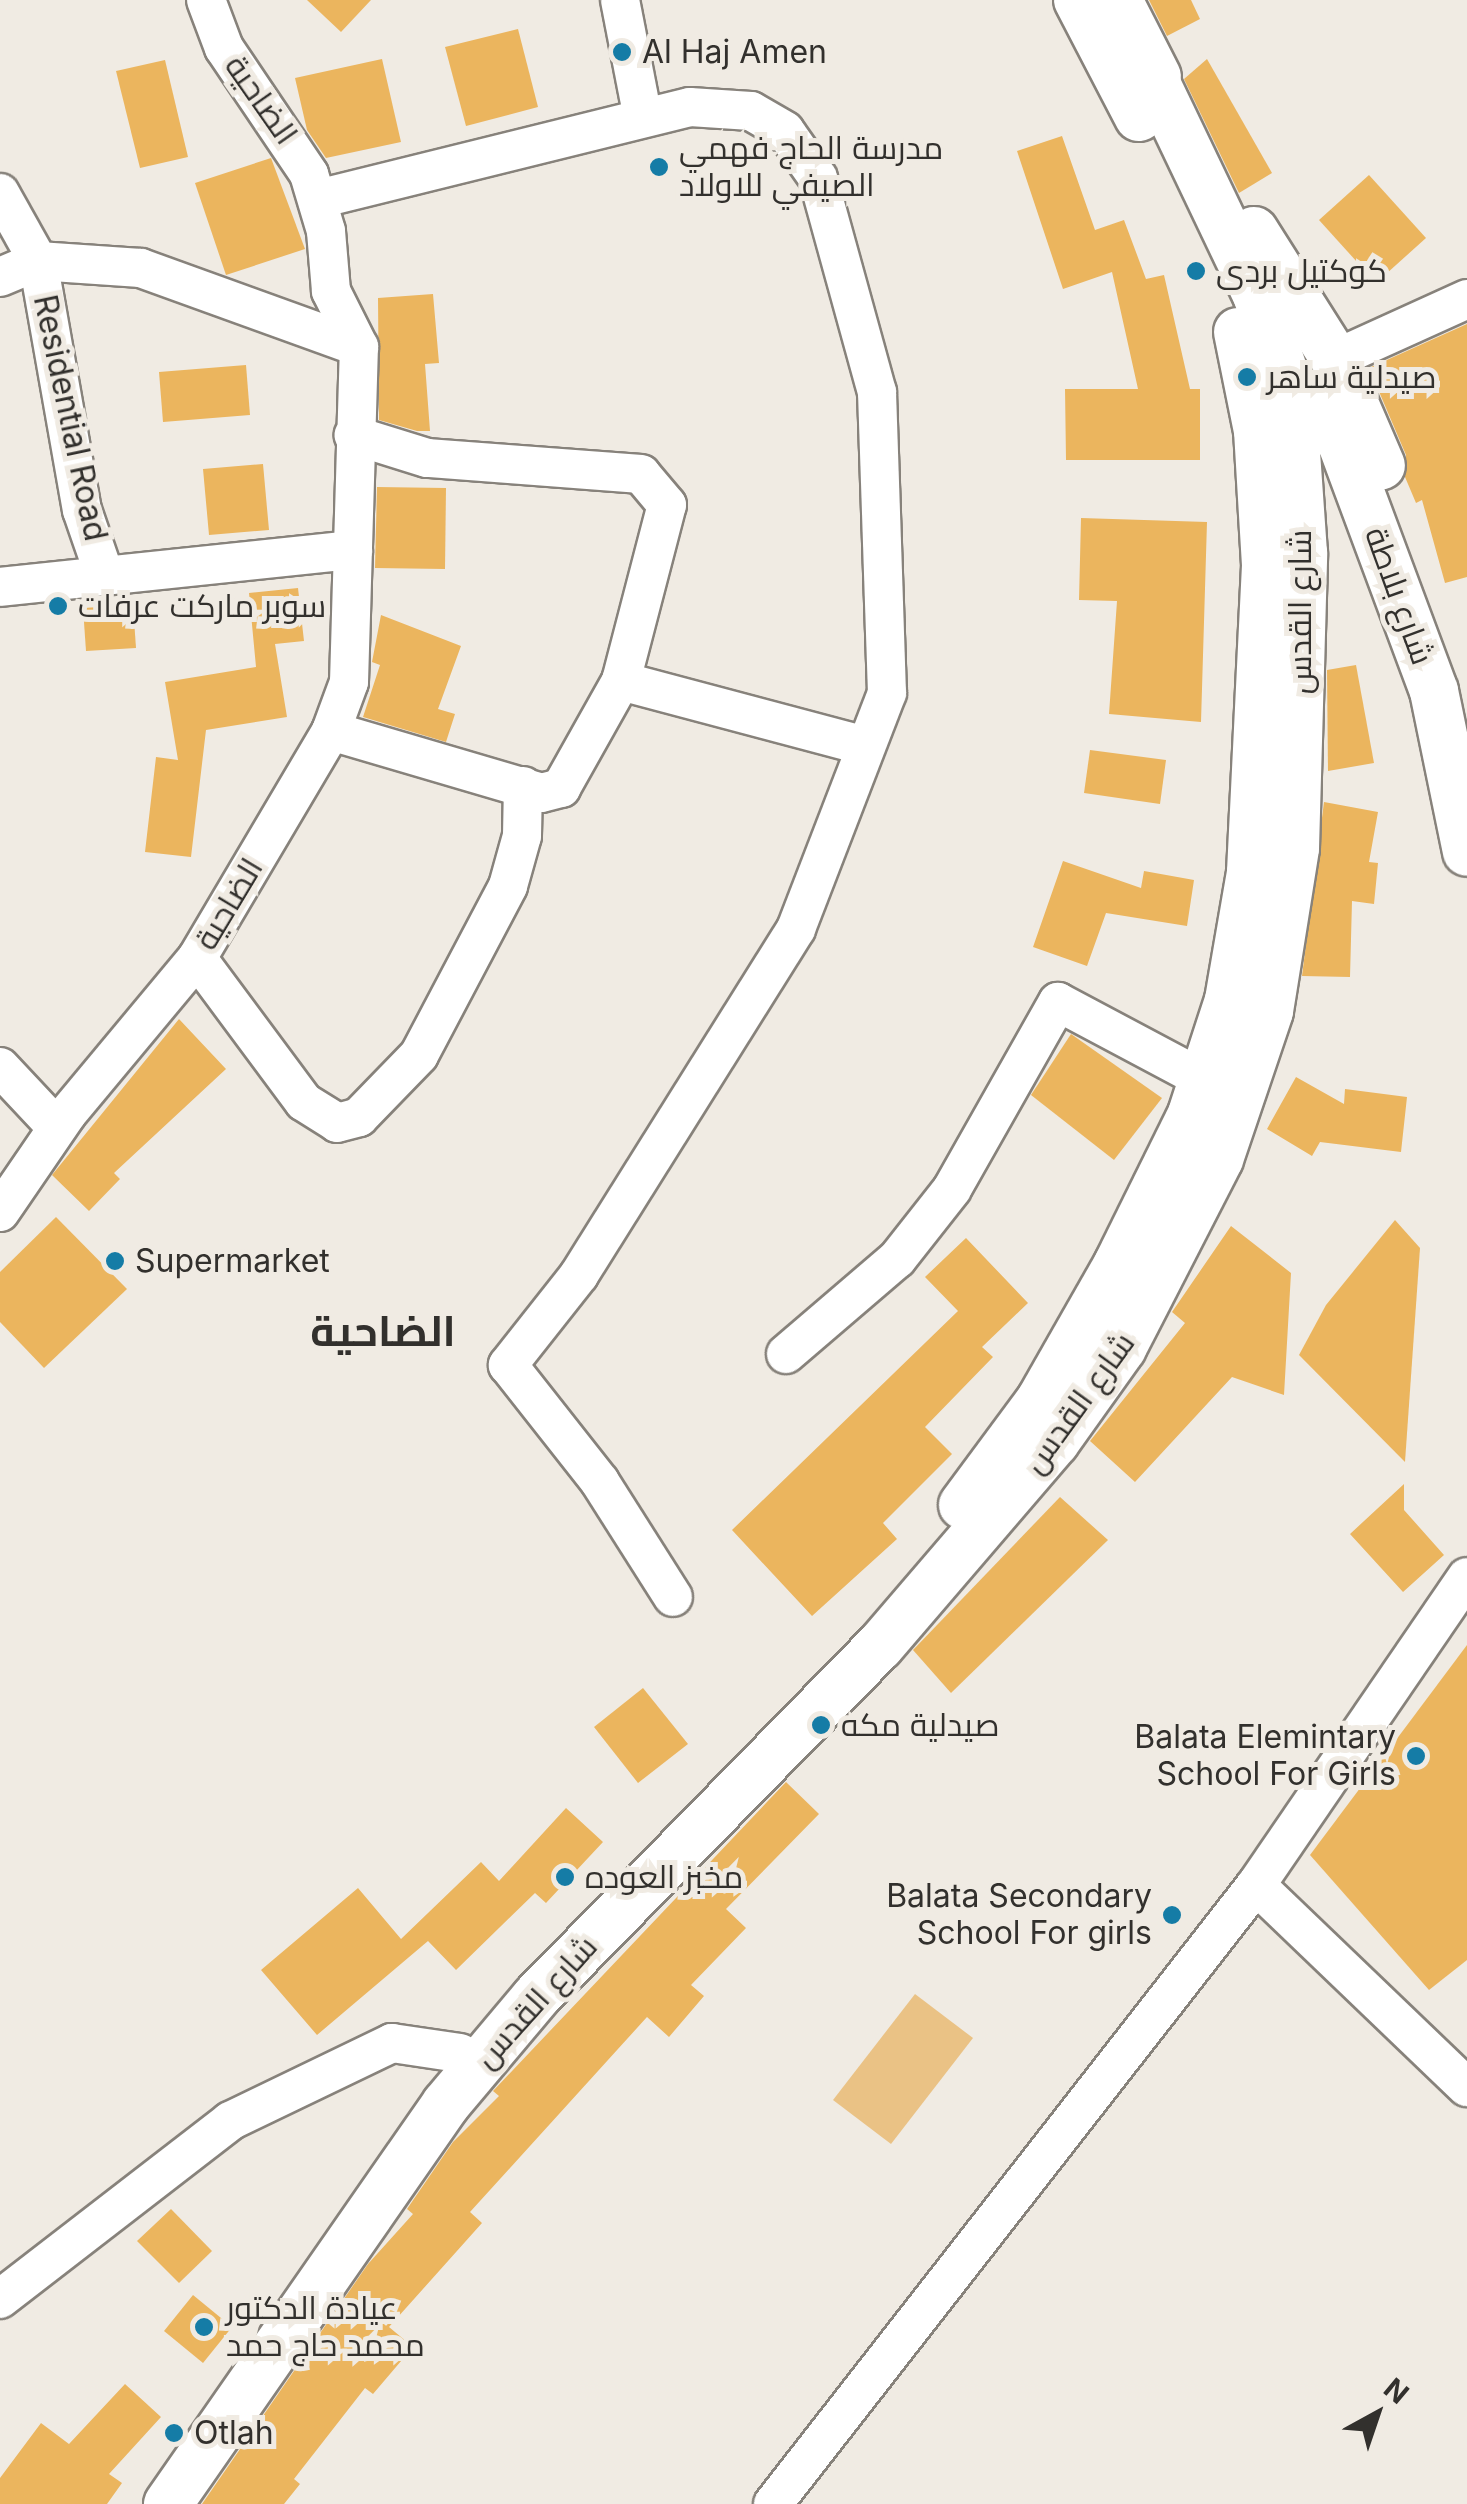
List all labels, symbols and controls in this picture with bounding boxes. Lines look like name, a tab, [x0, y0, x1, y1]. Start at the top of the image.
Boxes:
place label: Al Haj Amen	[642, 33, 827, 71]
marker: Al Haj Amen	[611, 41, 633, 63]
street label: الضاحية	[217, 48, 305, 152]
place label: مدرسة الحاج فهمي الصيفي للاولاد	[679, 130, 943, 205]
marker: مدرسة الحاج فهمي الصيفي للاولاد	[648, 156, 670, 178]
place label: كوكتيل بردى	[1216, 252, 1387, 290]
marker: كوكتيل بردى	[1185, 260, 1207, 282]
street label: Residential Road	[25, 291, 115, 545]
place label: صيدلية ساهر	[1267, 358, 1436, 396]
marker: صيدلية ساهر	[1236, 366, 1258, 388]
street label: شارع بلاطة	[1356, 522, 1442, 670]
street label: شارع القدس	[1281, 530, 1319, 694]
place label: سوبر ماركت عرفات	[78, 587, 326, 625]
marker: سوبر ماركت عرفات	[47, 595, 69, 617]
street label: الضاحية	[187, 851, 271, 957]
place label: Supermarket	[135, 1242, 330, 1280]
marker: Supermarket	[104, 1250, 126, 1272]
district label: الضاحية	[310, 1306, 456, 1356]
street label: شارع القدس	[1015, 1325, 1143, 1481]
place label: صيدلية مكه	[841, 1706, 1000, 1744]
marker: صيدلية مكه	[810, 1714, 832, 1736]
place label: Balata Elemintary School For Girls	[1134, 1719, 1396, 1794]
marker: Balata Elemintary School For Girls	[1405, 1745, 1427, 1767]
place label: مخبز العوده	[585, 1858, 743, 1896]
marker: مخبز العوده	[554, 1866, 576, 1888]
place label: Balata Secondary School For girls	[886, 1878, 1152, 1953]
marker: Balata Secondary School For girls	[1161, 1904, 1183, 1926]
street label: شارع القدس	[467, 1928, 605, 2076]
place label: عيادة الدكتور محمد حاج حمد	[226, 2290, 425, 2365]
marker: عيادة الدكتور محمد حاج حمد	[191, 2314, 217, 2340]
north arrow	[1327, 2364, 1427, 2464]
text: N	[1377, 2371, 1415, 2411]
place label: Otlah	[194, 2414, 274, 2452]
marker: Otlah	[163, 2422, 185, 2444]

